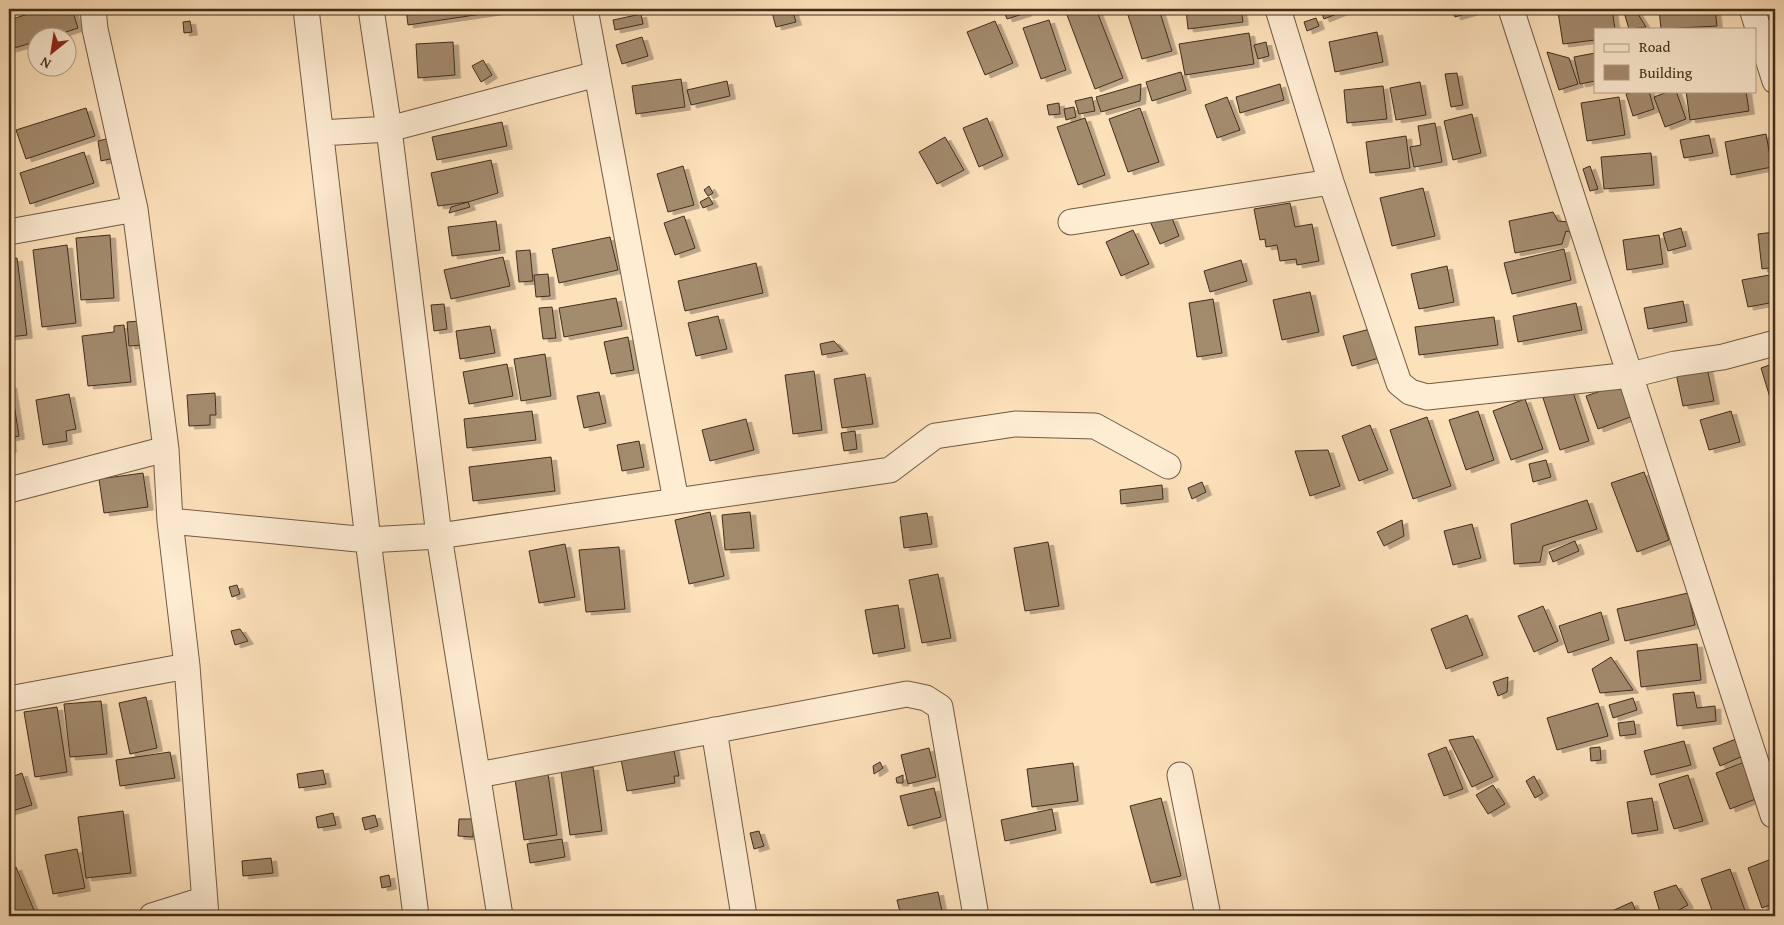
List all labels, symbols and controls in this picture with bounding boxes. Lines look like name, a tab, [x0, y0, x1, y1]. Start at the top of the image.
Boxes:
north arrow	[28, 28, 78, 78]
legend	[1594, 28, 1756, 92]
text: Road	[1639, 36, 1670, 57]
text: N	[36, 52, 55, 74]
text: Building	[1639, 62, 1693, 83]

